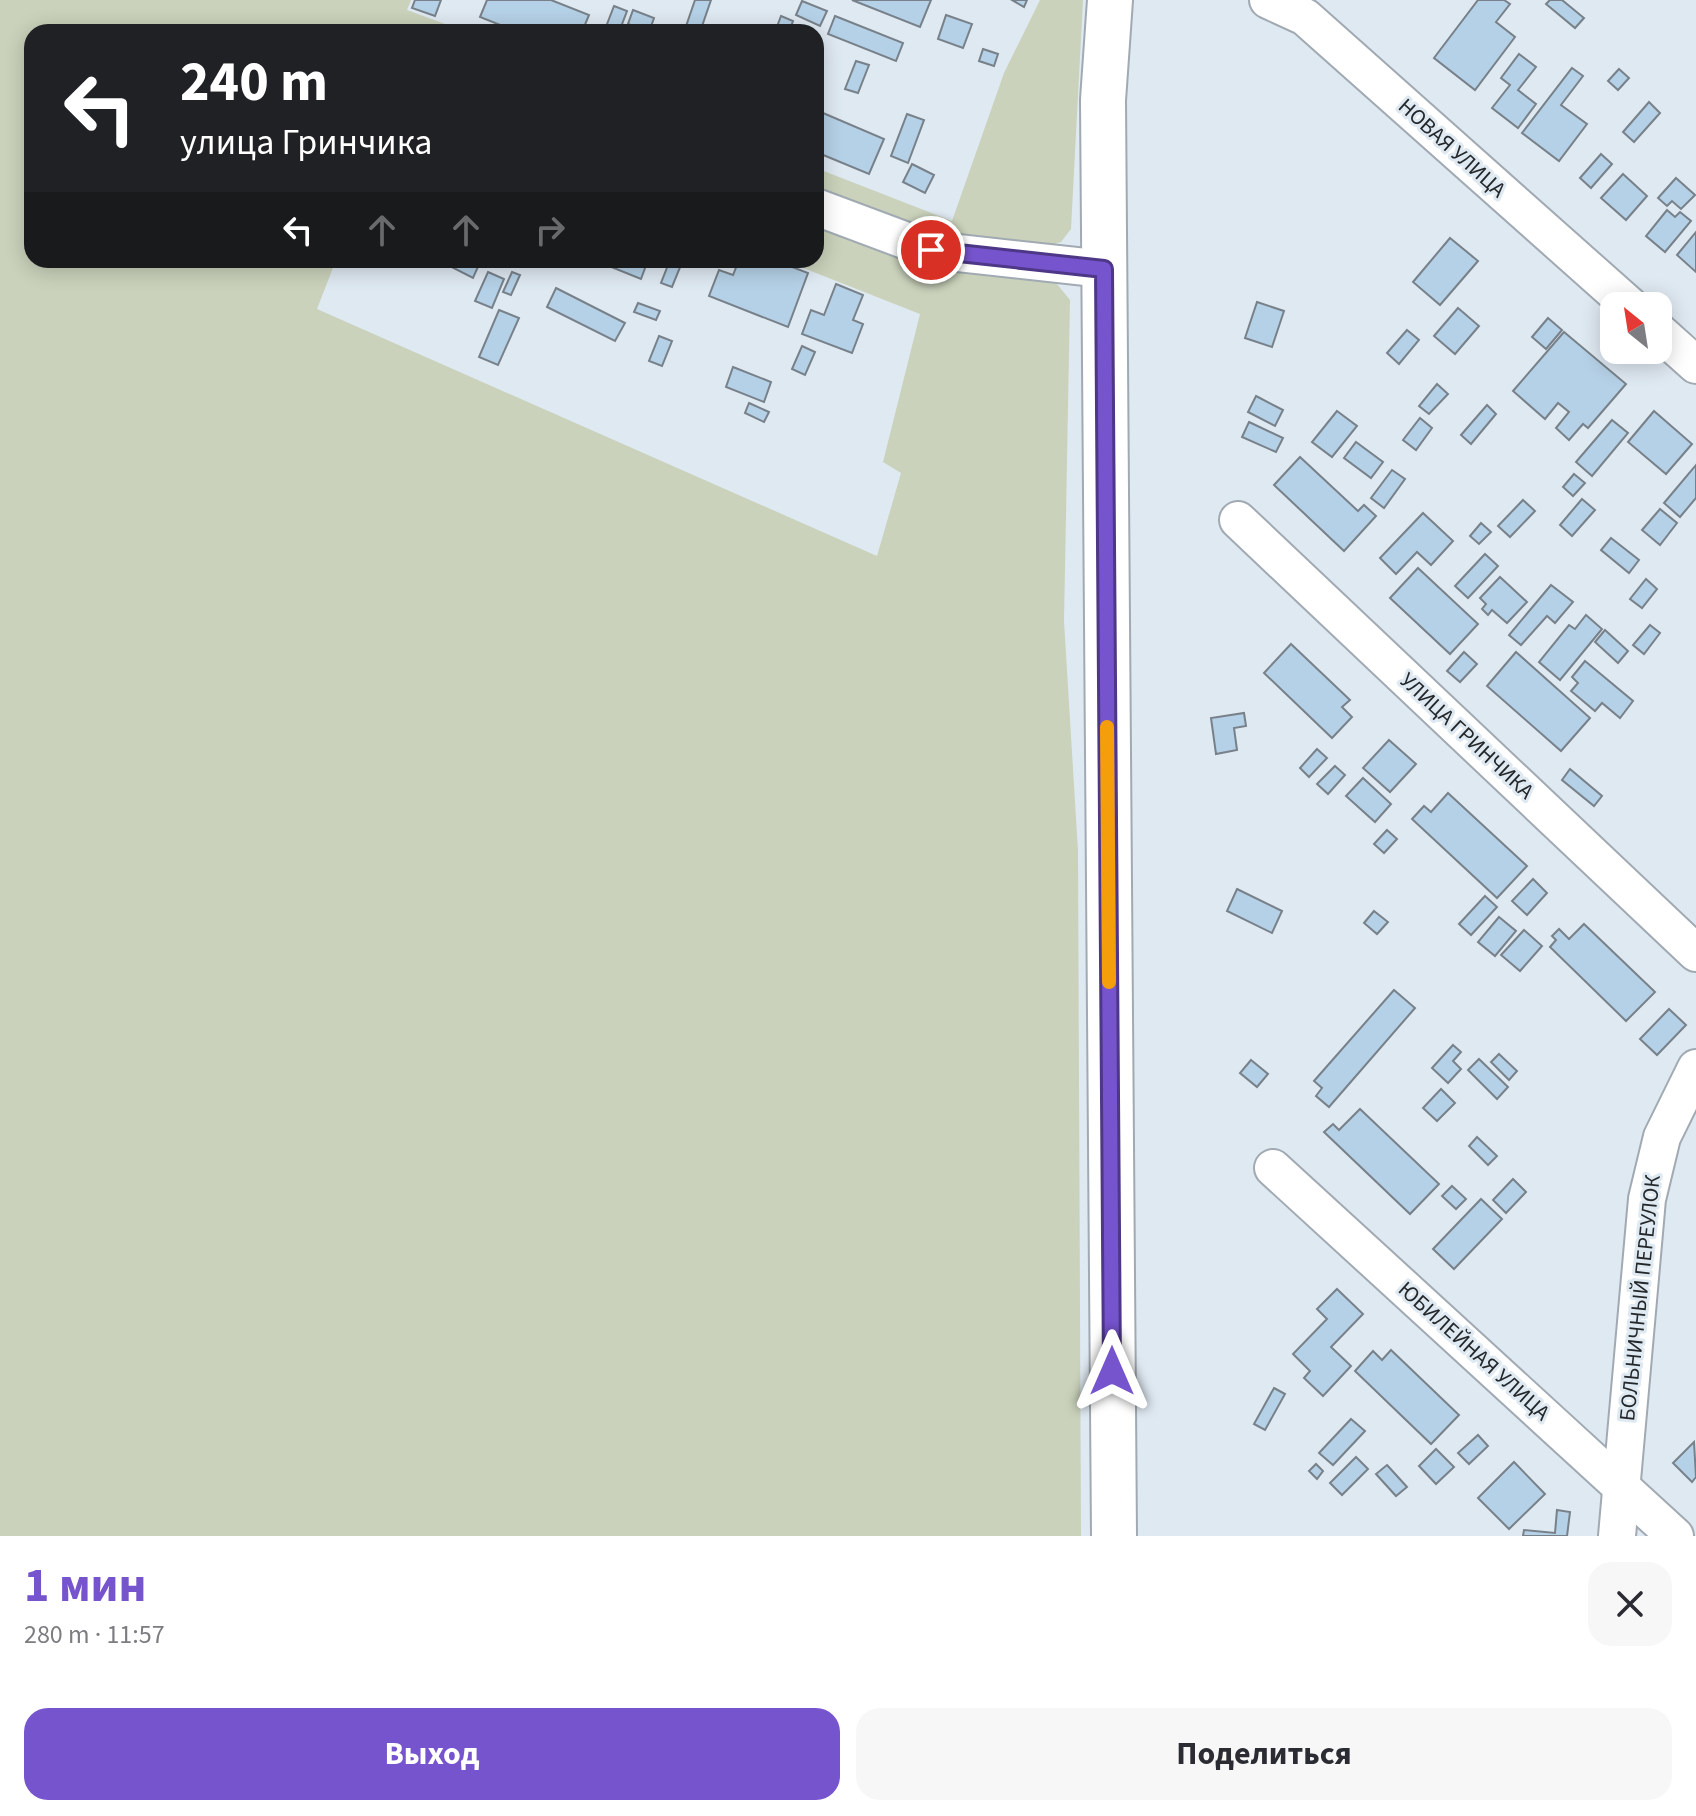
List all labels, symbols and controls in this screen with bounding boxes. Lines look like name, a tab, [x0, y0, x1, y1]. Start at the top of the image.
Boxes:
text: 240 m	[180, 43, 328, 122]
icon: left	[48, 56, 152, 160]
street label: НОВАЯ УЛИЦА	[1391, 91, 1513, 205]
text: улица Гринчика	[180, 117, 432, 168]
icon: left	[276, 208, 320, 252]
icon: ahead	[360, 208, 404, 252]
icon: ahead	[444, 208, 488, 252]
icon: right	[528, 208, 572, 252]
pin	[897, 216, 965, 284]
icon: arrive	[909, 228, 953, 272]
north arrow	[1600, 292, 1672, 364]
map controls	[1600, 292, 1672, 364]
street label: УЛИЦА ГРИНЧИКА	[1393, 665, 1541, 807]
street label: БОЛЬНИЧНЫЙ ПЕРЕУЛОК	[1611, 1173, 1669, 1423]
street label: ЮБИЛЕЙНАЯ УЛИЦА	[1391, 1274, 1557, 1428]
position arrow	[1070, 1329, 1154, 1413]
text: 1 мин	[24, 1552, 147, 1620]
button: close	[1588, 1562, 1672, 1646]
text: 280 m · 11:57	[24, 1616, 165, 1653]
button: Выход	[24, 1708, 840, 1800]
button: Поделиться	[856, 1708, 1672, 1800]

